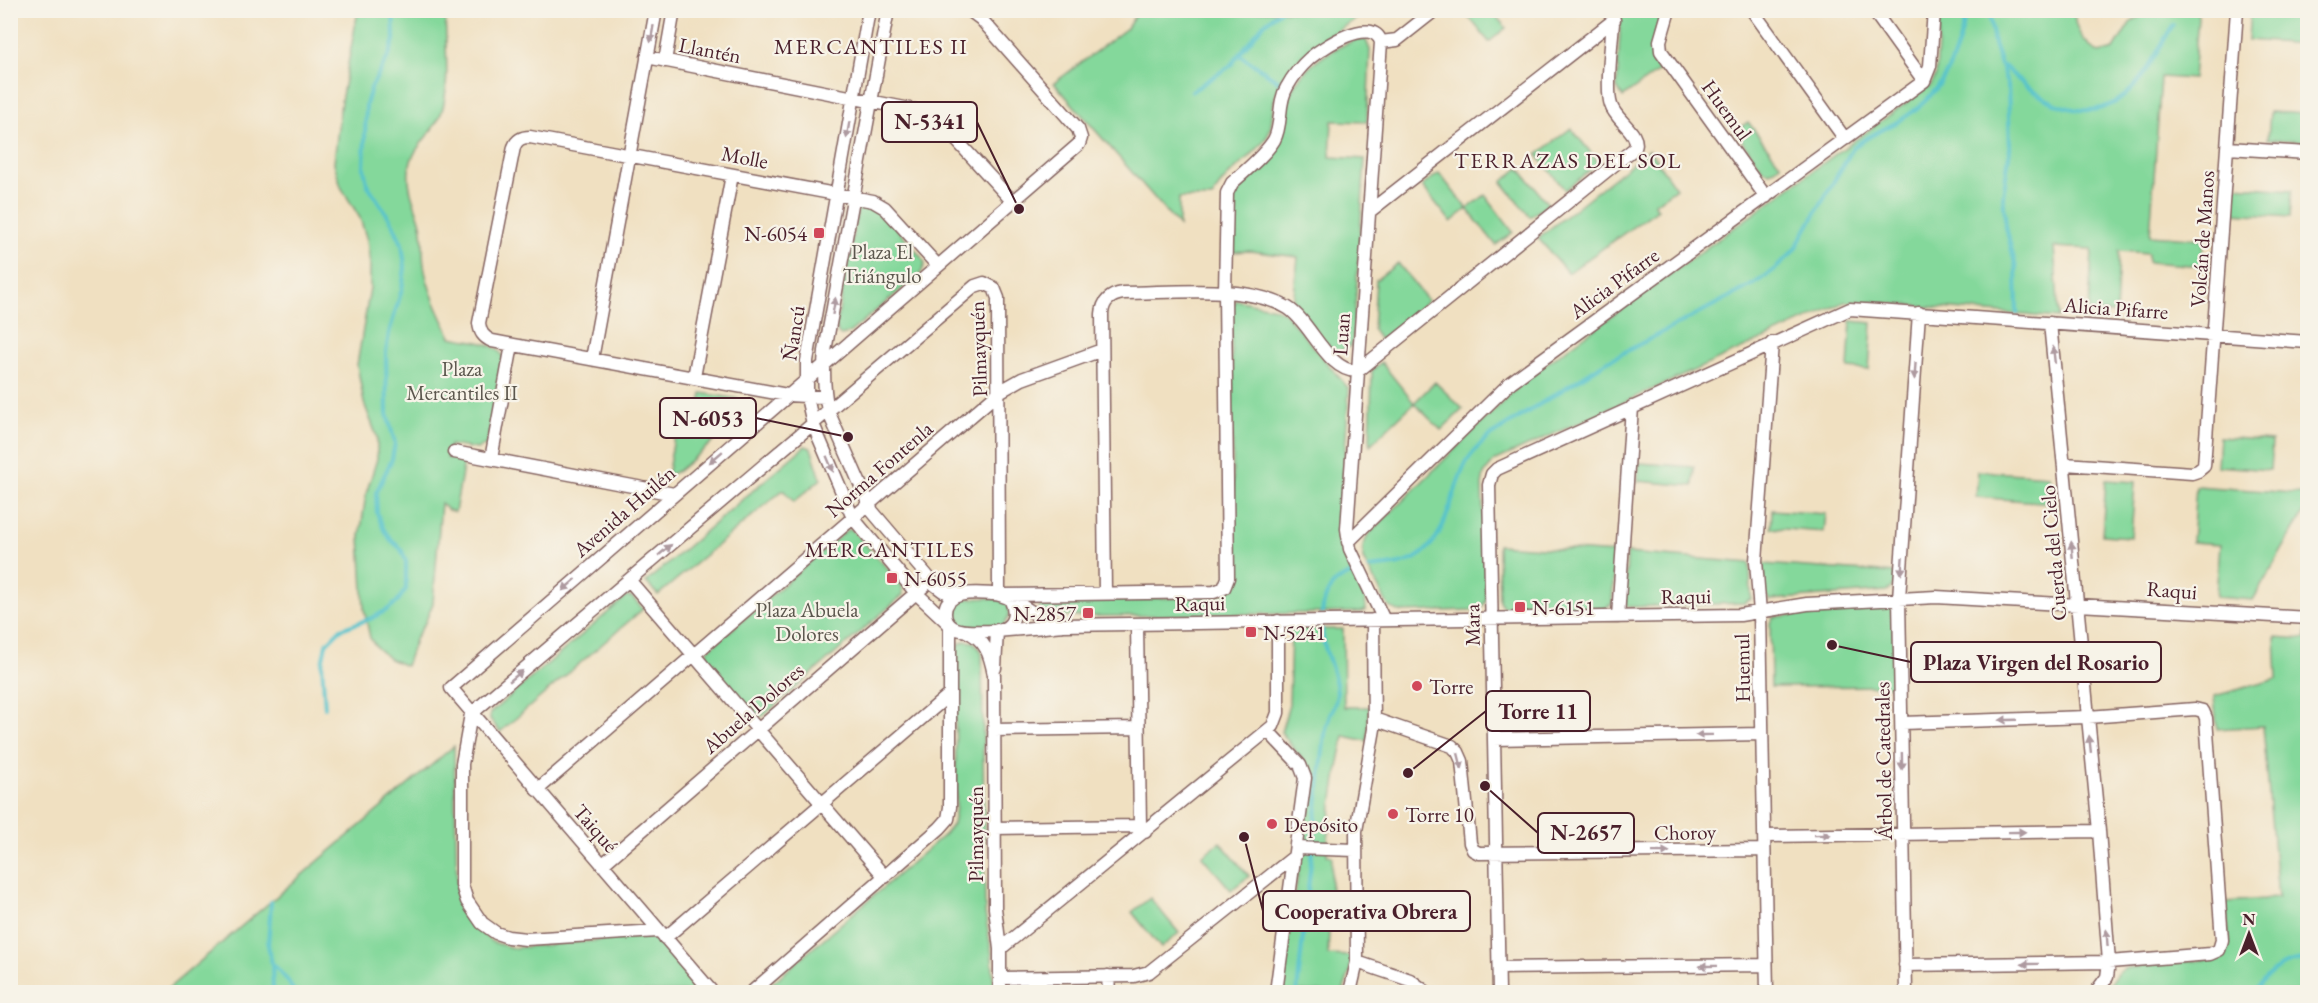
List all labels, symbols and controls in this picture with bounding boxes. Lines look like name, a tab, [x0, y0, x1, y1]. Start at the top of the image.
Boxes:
one-way arrow	[647, 25, 656, 44]
street label: Llantén	[677, 31, 743, 69]
district label: MERCANTILES II	[774, 32, 968, 61]
street label: Huemul	[1696, 74, 1758, 146]
callout: N-5341	[882, 102, 977, 142]
text: N-5341	[894, 107, 966, 136]
one-way arrow	[843, 121, 852, 140]
street label: Molle	[719, 139, 771, 175]
district label: TERRAZAS DEL SOL	[1454, 146, 1682, 175]
street label: Volcán de Manos	[2184, 169, 2220, 308]
place label: N-6054	[744, 220, 808, 247]
marker: N-6054	[812, 226, 826, 240]
park label: Plaza El Triángulo	[842, 238, 922, 289]
street label: Alicia Pifarre	[1563, 241, 1664, 325]
street label: Alicia Pifarre	[2062, 291, 2169, 325]
one-way arrow	[830, 296, 839, 315]
street label: Pilmayquén	[963, 300, 993, 398]
street label: Ñancú	[775, 303, 811, 363]
street label: Luan	[1326, 312, 1356, 356]
one-way arrow	[2049, 346, 2059, 365]
park label: Plaza Mercantiles II	[406, 355, 518, 406]
one-way arrow	[1910, 362, 1920, 381]
callout: N-6053	[660, 398, 756, 438]
text: N-6053	[672, 404, 744, 433]
street label: Norma Fontenla	[820, 414, 939, 523]
one-way arrow	[709, 450, 724, 463]
one-way arrow	[825, 456, 835, 474]
street label: Avenida Huilén	[566, 459, 681, 563]
street label: Cuerda del Cielo	[2034, 484, 2072, 622]
district label: MERCANTILES	[805, 535, 975, 564]
one-way arrow	[2067, 540, 2077, 559]
one-way arrow	[657, 544, 672, 557]
one-way arrow	[1897, 556, 1906, 575]
place label: N-6055	[904, 565, 967, 592]
marker: N-6055	[885, 571, 899, 585]
street label: Raqui	[2146, 575, 2198, 605]
one-way arrow	[562, 578, 577, 591]
street label: Raqui	[1661, 582, 1711, 610]
street label: Raqui	[1175, 589, 1225, 617]
place label: N-6151	[1532, 594, 1595, 621]
park label: Plaza Abuela Dolores	[755, 596, 859, 647]
place label: N-2857	[1013, 600, 1077, 627]
marker: N-6151	[1513, 600, 1527, 614]
street label: Mara	[1458, 603, 1486, 646]
marker: N-2857	[1081, 606, 1095, 620]
place label: N-5241	[1263, 619, 1326, 646]
marker: N-5241	[1244, 625, 1258, 639]
street label: Huemul	[1728, 633, 1756, 703]
callout: Plaza Virgen del Rosario	[1911, 642, 2161, 682]
text: Plaza Virgen del Rosario	[1923, 648, 2149, 677]
street label: Abuela Dolores	[696, 656, 809, 760]
one-way arrow	[508, 670, 523, 683]
place label: Torre	[1429, 673, 1473, 700]
marker: Torre	[1410, 679, 1424, 693]
street label: Árbol de Catedrales	[1868, 681, 1898, 842]
callout: Torre 11	[1486, 691, 1590, 731]
text: Torre 11	[1498, 697, 1578, 726]
one-way arrow	[1999, 715, 2018, 724]
one-way arrow	[1694, 730, 1713, 740]
one-way arrow	[2085, 734, 2095, 753]
one-way arrow	[1897, 751, 1907, 770]
one-way arrow	[1456, 752, 1466, 770]
street label: Pilmayquén	[962, 786, 989, 882]
street label: Taiqué	[568, 798, 624, 858]
place label: Torre 10	[1405, 801, 1474, 828]
marker: Torre 10	[1386, 807, 1400, 821]
place label: Depósito	[1284, 811, 1358, 838]
callout: N-2657	[1538, 813, 1634, 853]
marker: Depósito	[1265, 817, 1279, 831]
text: N-2657	[1550, 818, 1622, 847]
street label: Choroy	[1654, 818, 1717, 846]
one-way arrow	[2008, 827, 2027, 837]
one-way arrow	[1813, 830, 1832, 840]
one-way arrow	[1651, 847, 1670, 856]
callout: Cooperativa Obrera	[1263, 891, 1470, 931]
text: Cooperativa Obrera	[1275, 897, 1458, 926]
north arrow	[2219, 904, 2279, 964]
text: N	[2243, 909, 2256, 930]
one-way arrow	[2102, 928, 2112, 947]
one-way arrow	[2020, 959, 2039, 968]
one-way arrow	[1698, 961, 1717, 971]

